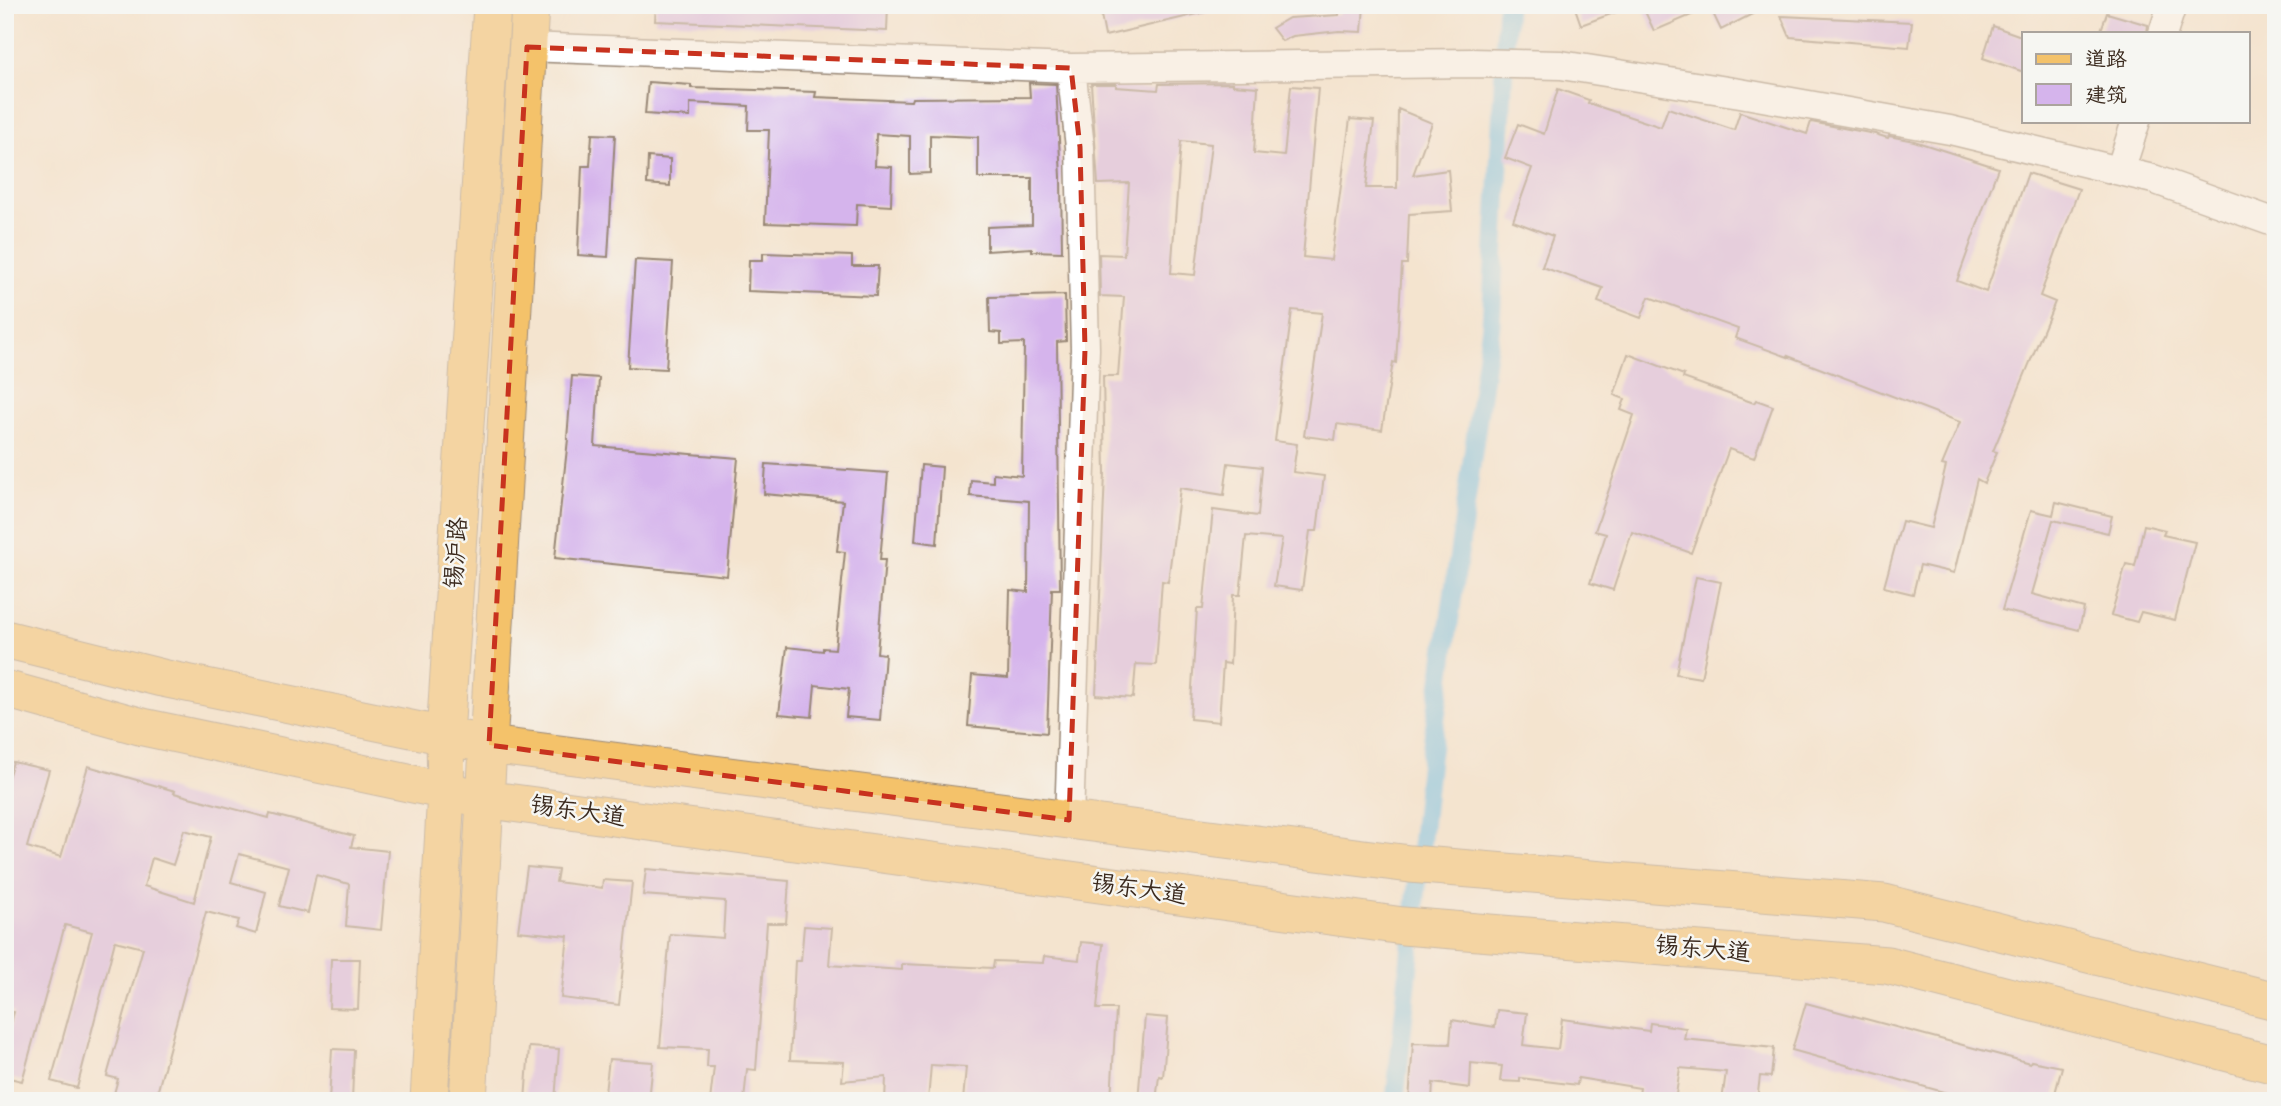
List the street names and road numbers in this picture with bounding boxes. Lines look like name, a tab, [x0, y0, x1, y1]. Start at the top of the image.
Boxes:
street label: 锡沪路	[435, 516, 479, 590]
street label: 锡东大道	[528, 786, 628, 838]
street label: 锡东大道	[1089, 864, 1189, 916]
street label: 锡东大道	[1653, 926, 1753, 974]

